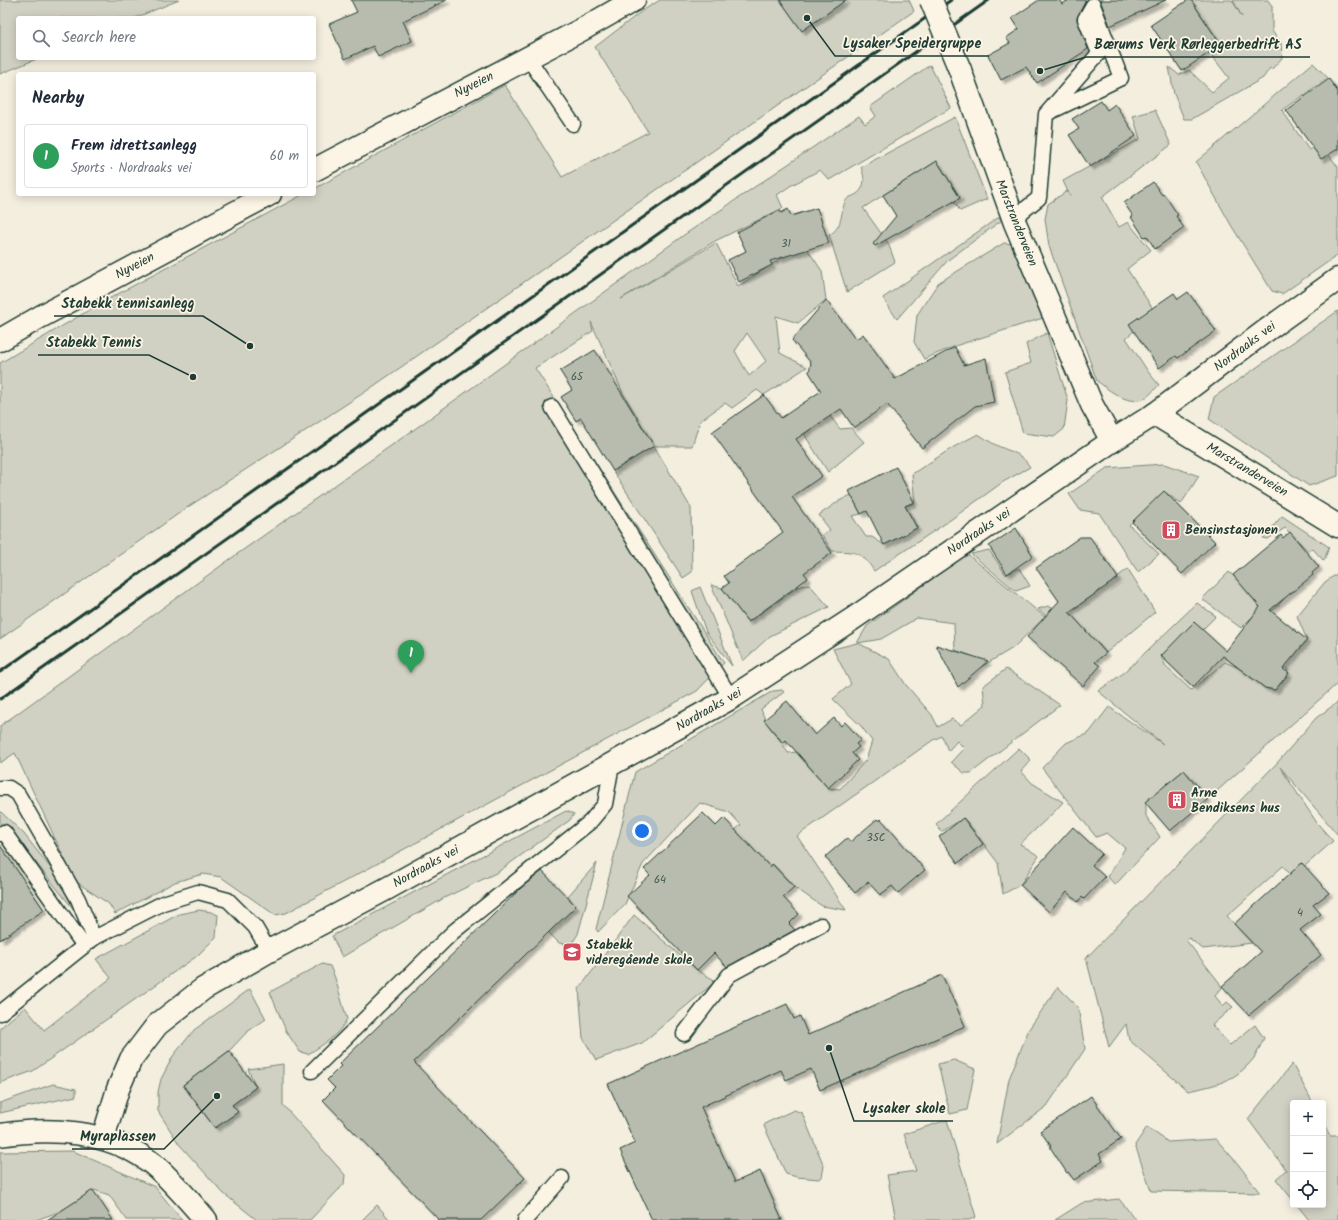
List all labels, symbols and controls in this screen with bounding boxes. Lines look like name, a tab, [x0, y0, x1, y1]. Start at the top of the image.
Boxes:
search box	[16, 16, 316, 60]
text: Search here	[62, 26, 136, 50]
icon: search	[30, 27, 52, 49]
callout: Lysaker Speidergruppe	[835, 30, 989, 56]
callout: Bærums Verk Rørleggerbedrift AS	[1086, 31, 1310, 57]
text: Lysaker Speidergruppe	[843, 33, 981, 55]
text: Bærums Verk Rørleggerbedrift AS	[1094, 34, 1302, 56]
street label: Nyveien	[450, 66, 498, 104]
text: Nearby	[32, 85, 84, 112]
text: Frem idrettsanlegg	[71, 134, 197, 158]
text: 1	[44, 146, 48, 167]
text: 60 m	[270, 146, 299, 167]
text: Sports · Nordraaks vei	[71, 158, 192, 179]
street label: Marstranderveien	[989, 176, 1043, 270]
house number: 31	[781, 235, 791, 253]
street label: Nyveien	[111, 247, 159, 285]
callout: Stabekk tennisanlegg	[54, 290, 203, 316]
text: Stabekk tennisanlegg	[62, 293, 195, 315]
street label: Nordraaks vei	[1209, 316, 1281, 377]
callout: Stabekk Tennis	[38, 329, 149, 355]
text: Stabekk Tennis	[46, 332, 142, 354]
house number: 65	[571, 368, 584, 386]
street label: Marstranderveien	[1202, 437, 1292, 503]
street label: Nordraaks vei	[943, 502, 1016, 561]
building icon: Bensinstasjonen	[1160, 519, 1182, 541]
place label: Bensinstasjonen	[1185, 520, 1278, 541]
pin: 1	[398, 640, 424, 673]
street label: Nordraaks vei	[672, 682, 747, 737]
place label: Arne Bendiksens hus	[1191, 783, 1280, 819]
building icon: Arne Bendiksens hus	[1166, 789, 1188, 811]
your location	[632, 821, 652, 841]
house number: 35C	[867, 829, 886, 847]
street label: Nordraaks vei	[389, 840, 464, 894]
house number: 64	[654, 871, 666, 889]
house number: 4	[1297, 904, 1303, 922]
place label: Stabekk videregående skole	[586, 935, 693, 971]
school or university icon: Stabekk videregående skole	[561, 941, 583, 963]
callout: Lysaker skole	[854, 1095, 953, 1121]
text: Lysaker skole	[862, 1098, 946, 1120]
map controls	[1290, 1100, 1326, 1208]
button: +	[1290, 1100, 1326, 1136]
callout: Myraplassen	[72, 1123, 164, 1149]
text: Myraplassen	[80, 1126, 156, 1148]
button: −	[1290, 1136, 1326, 1172]
button: locate	[1290, 1172, 1326, 1208]

